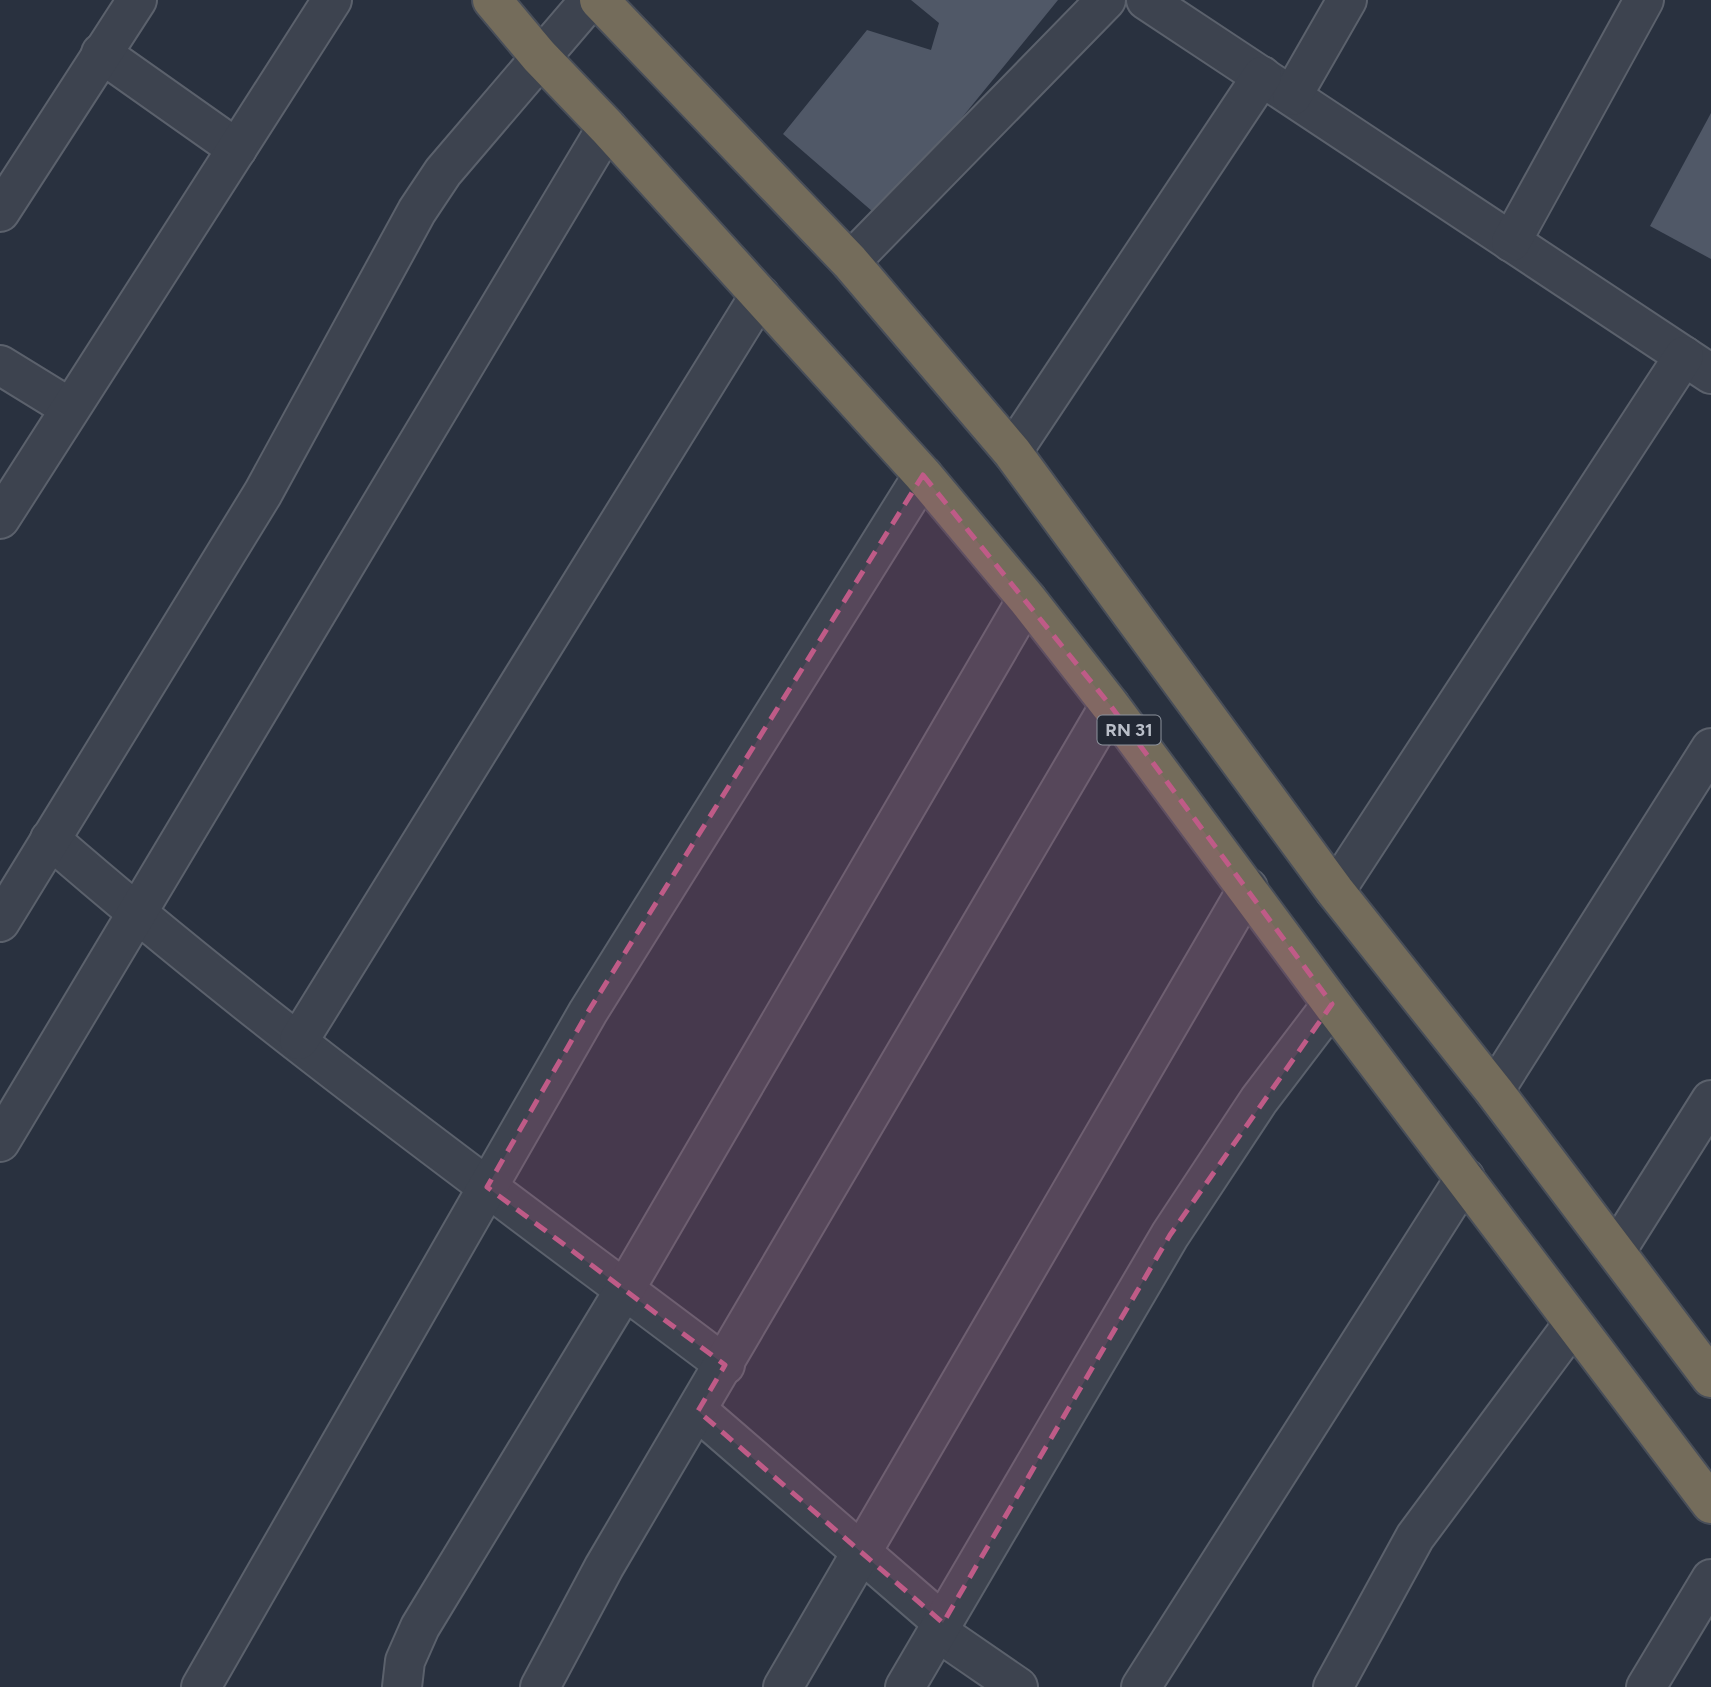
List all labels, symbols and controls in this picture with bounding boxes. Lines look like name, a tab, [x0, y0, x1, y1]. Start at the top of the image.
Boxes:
road number: RN 31	[1098, 716, 1160, 744]

